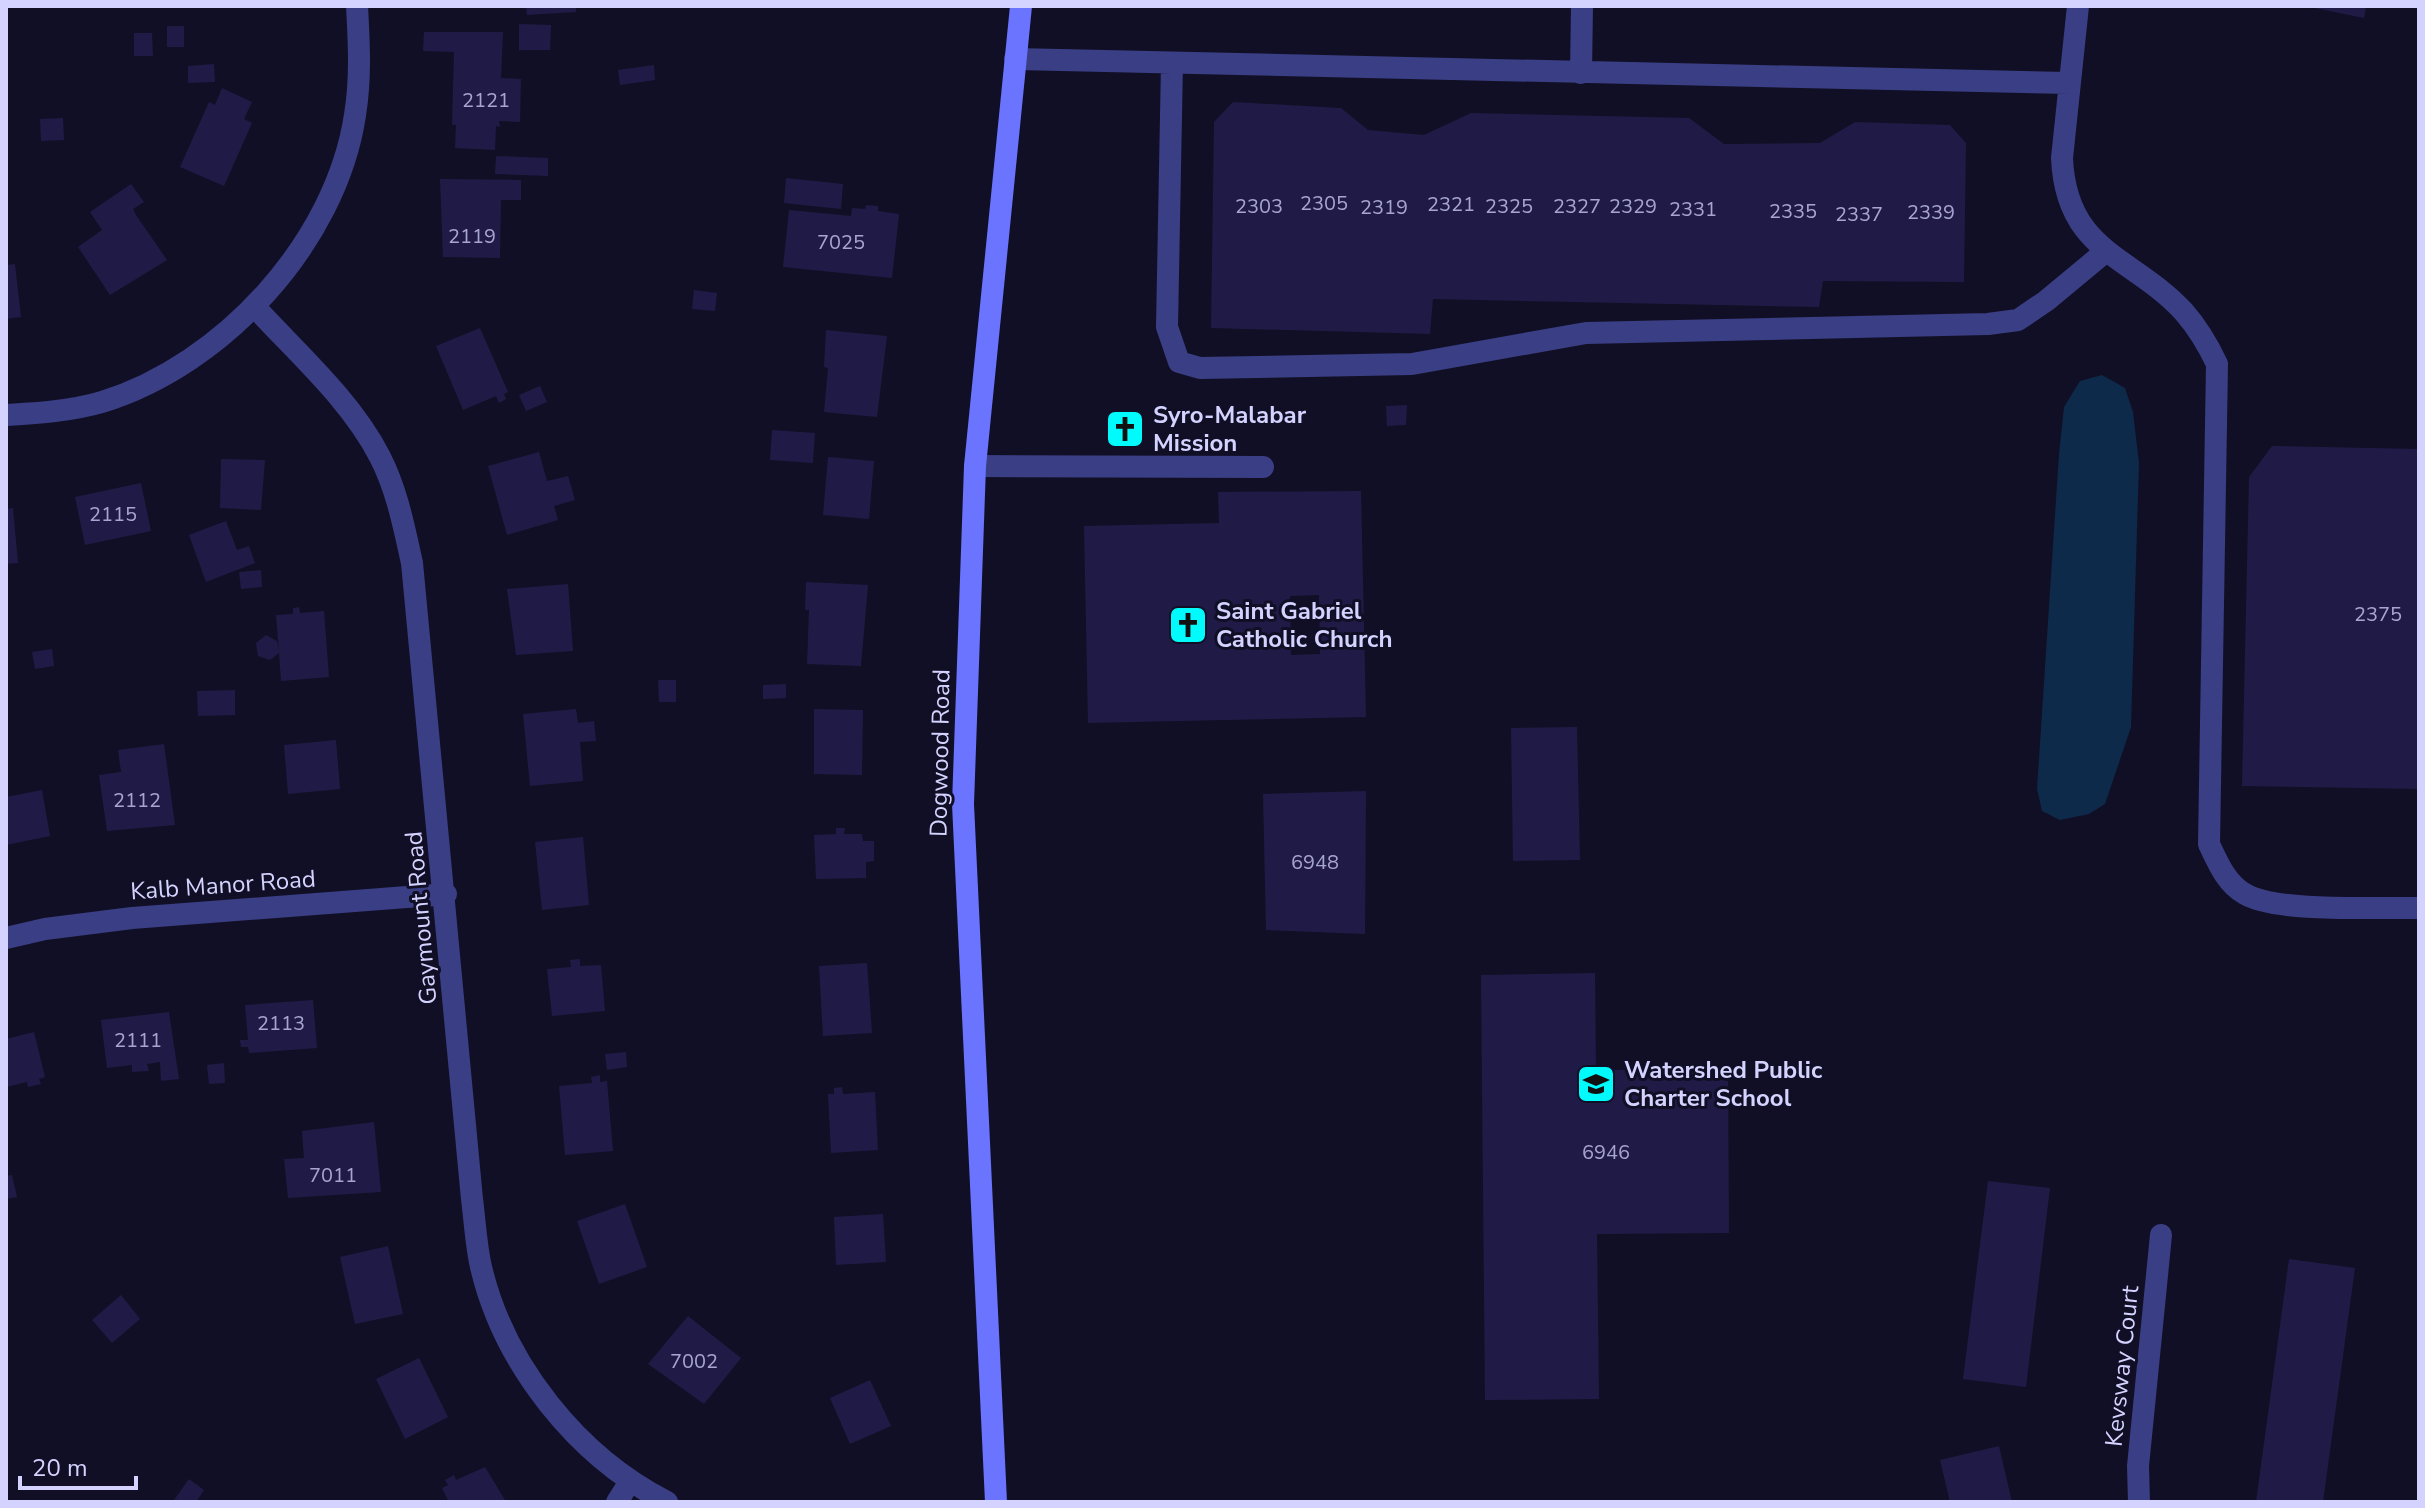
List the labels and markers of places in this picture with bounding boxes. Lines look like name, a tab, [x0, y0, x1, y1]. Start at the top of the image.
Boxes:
place label: Syro-Malabar Mission	[1153, 399, 1307, 459]
church icon: Syro-Malabar Mission	[1104, 408, 1146, 450]
place label: Saint Gabriel Catholic Church	[1216, 595, 1392, 655]
church icon: Saint Gabriel Catholic Church	[1167, 604, 1209, 646]
place label: Watershed Public Charter School	[1624, 1054, 1823, 1114]
school or university icon: Watershed Public Charter School	[1575, 1063, 1617, 1105]

